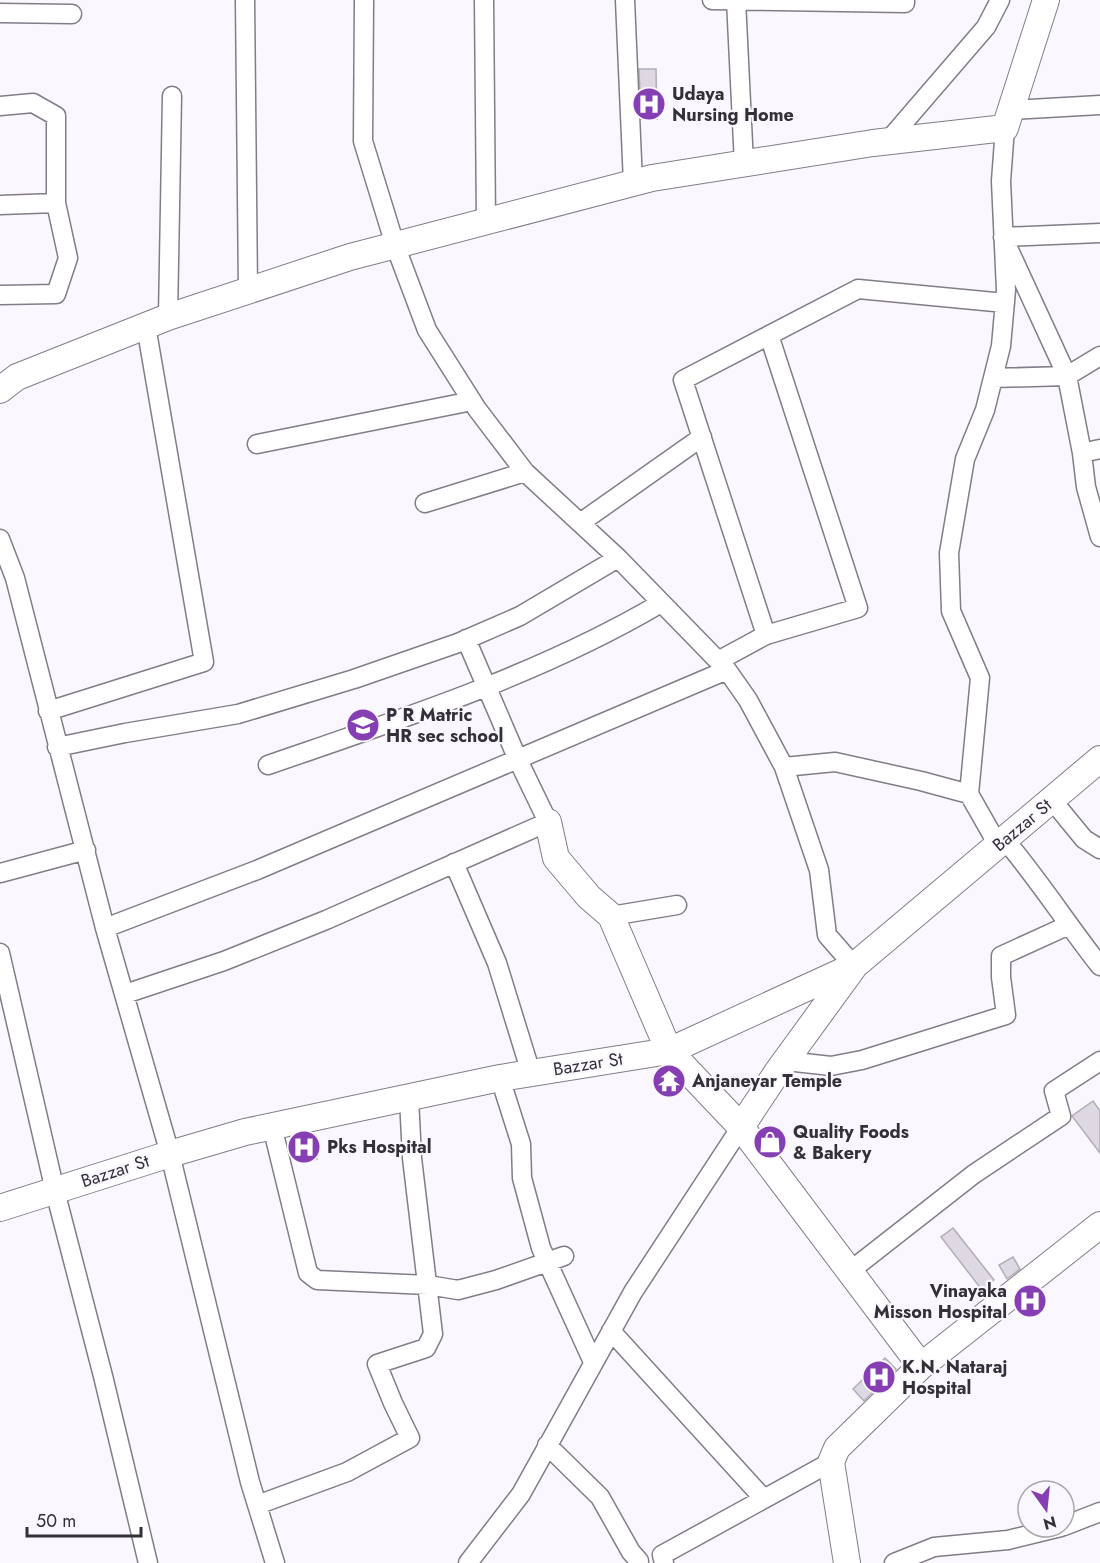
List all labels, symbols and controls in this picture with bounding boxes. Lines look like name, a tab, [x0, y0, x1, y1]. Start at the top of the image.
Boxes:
place label: Udaya Nursing Home	[672, 81, 794, 128]
hospital icon: Udaya Nursing Home	[631, 86, 667, 122]
place label: P R Matric HR sec school	[386, 702, 503, 749]
school or university icon: P R Matric HR sec school	[345, 707, 381, 743]
street label: Bazzar St	[987, 792, 1058, 858]
street label: Bazzar St	[551, 1046, 625, 1082]
temple icon: Anjaneyar Temple	[651, 1063, 687, 1099]
place label: Anjaneyar Temple	[691, 1068, 842, 1094]
place label: Quality Foods & Bakery	[793, 1119, 909, 1166]
shop icon: Quality Foods & Bakery	[752, 1124, 788, 1160]
hospital icon: Pks Hospital	[286, 1129, 322, 1165]
place label: Pks Hospital	[327, 1134, 432, 1160]
street label: Bazzar St	[78, 1148, 153, 1194]
place label: Vinayaka Misson Hospital	[874, 1278, 1007, 1325]
hospital icon: Vinayaka Misson Hospital	[1012, 1283, 1048, 1319]
place label: K.N. Nataraj Hospital	[902, 1354, 1007, 1401]
hospital icon: K.N. Nataraj Hospital	[861, 1359, 897, 1395]
north arrow	[1016, 1479, 1076, 1539]
scale bar	[27, 1500, 141, 1538]
text: 50 m	[36, 1508, 76, 1534]
text: N	[1041, 1510, 1059, 1536]

